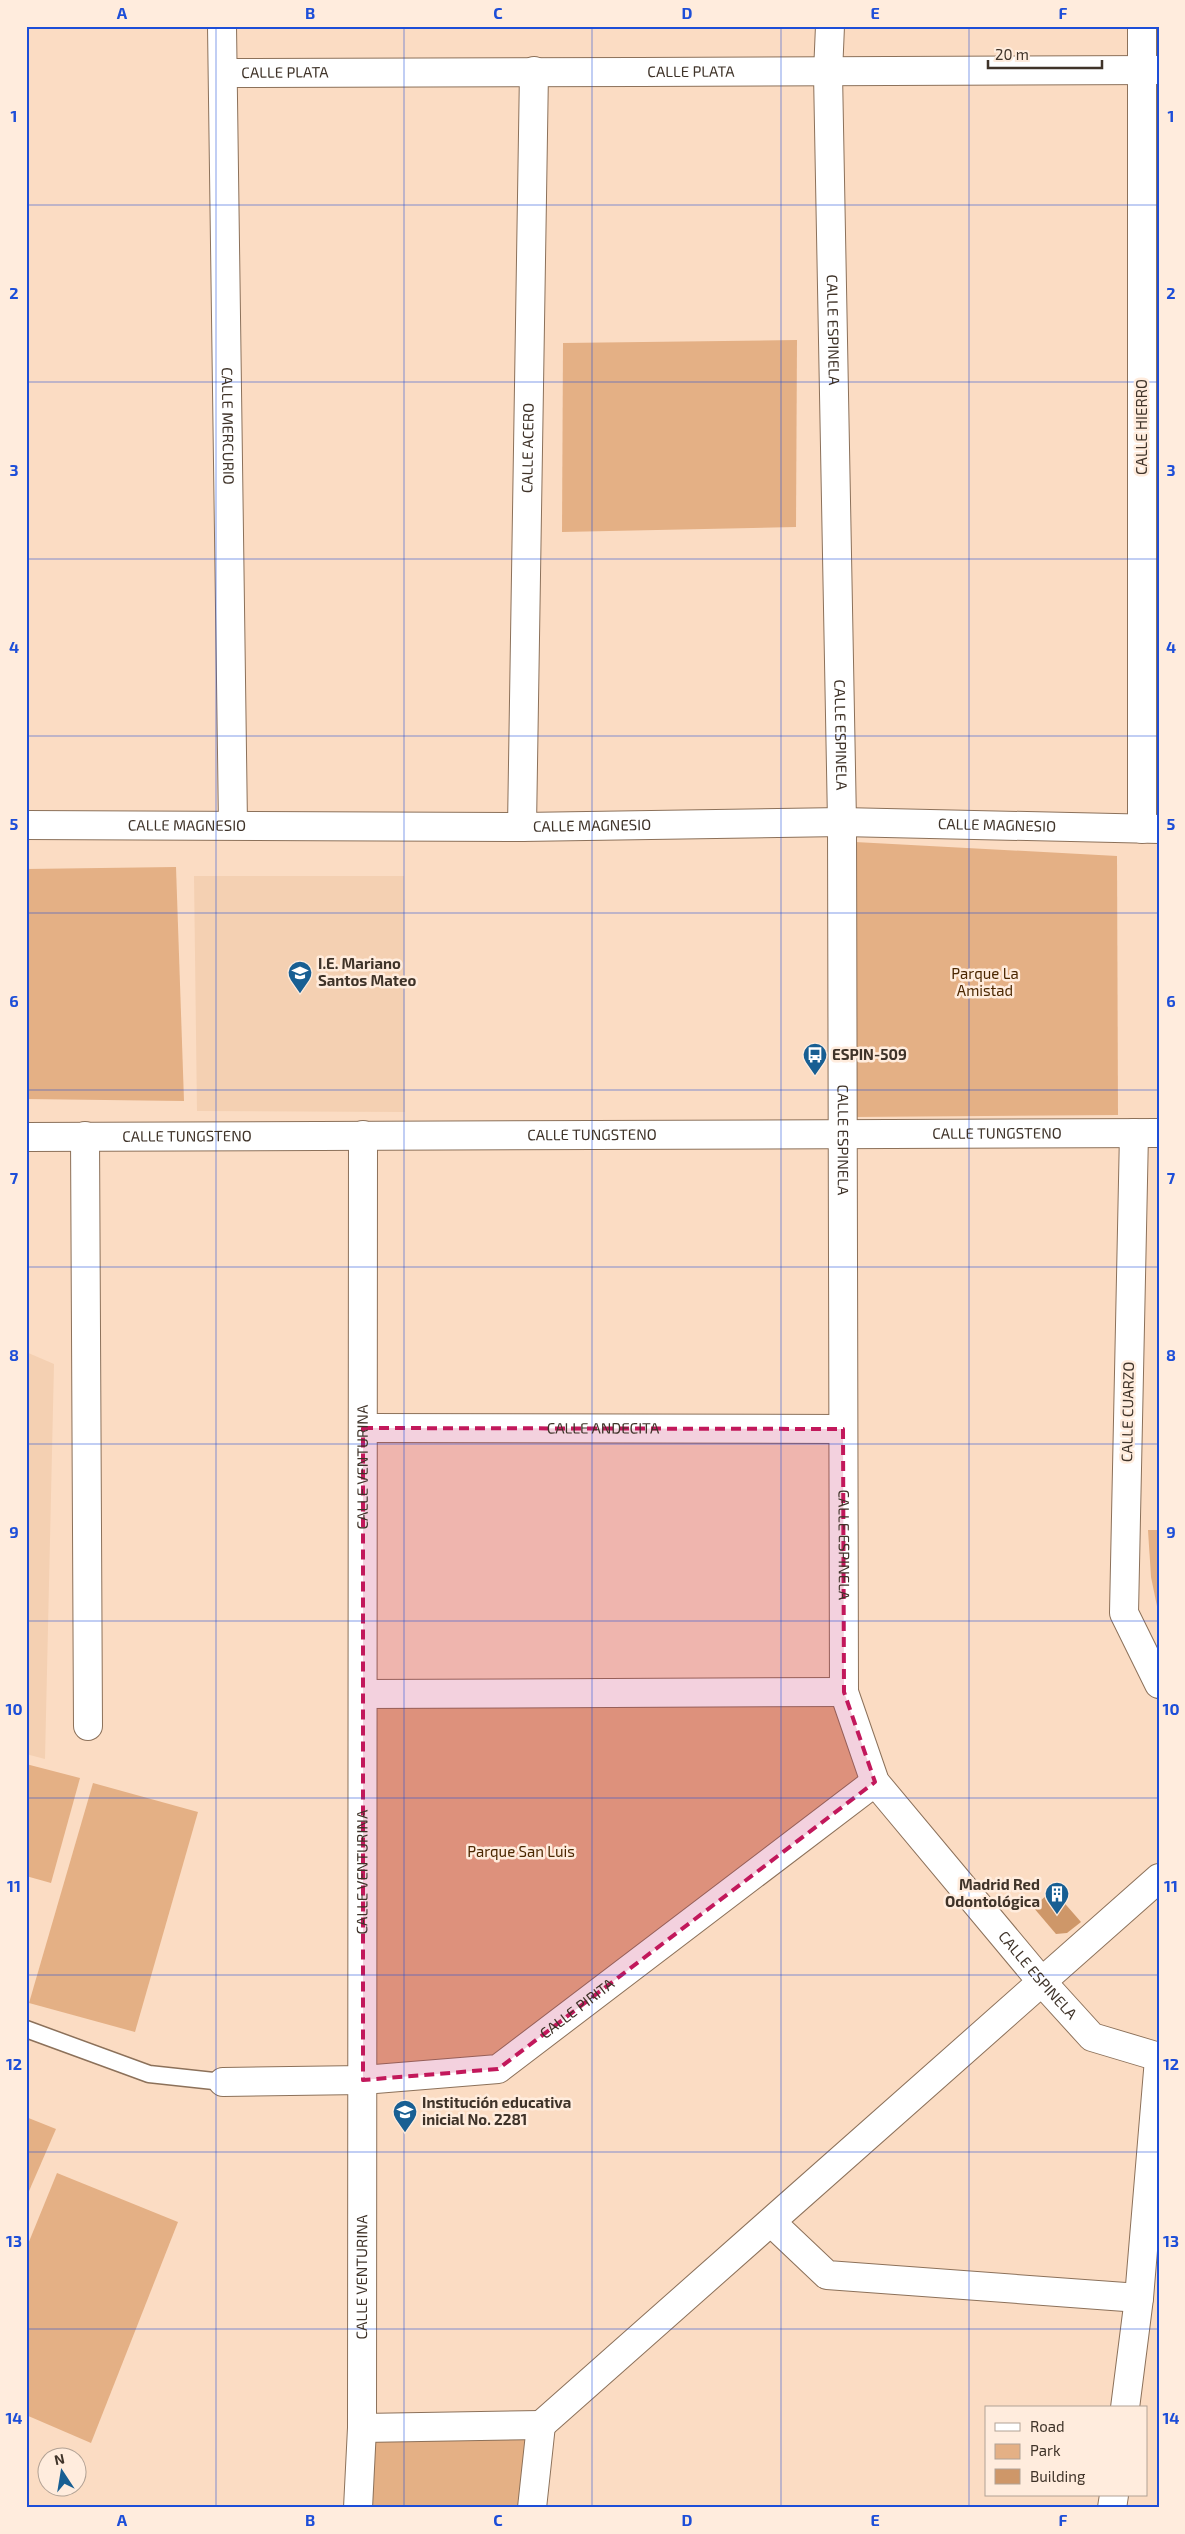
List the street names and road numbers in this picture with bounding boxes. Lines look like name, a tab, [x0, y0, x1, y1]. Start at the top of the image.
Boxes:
street label: CALLE PLATA	[241, 62, 329, 81]
street label: CALLE PLATA	[647, 62, 735, 80]
street label: CALLE ESPINELA	[824, 274, 844, 386]
street label: CALLE MERCURIO	[219, 367, 238, 485]
street label: CALLE HIERRO	[1132, 379, 1150, 475]
street label: CALLE ACERO	[517, 403, 537, 493]
street label: CALLE ESPINELA	[831, 679, 851, 791]
street label: CALLE MAGNESIO	[938, 814, 1056, 835]
street label: CALLE MAGNESIO	[128, 815, 246, 834]
street label: CALLE MAGNESIO	[533, 815, 651, 835]
street label: CALLE ESPINELA	[835, 1084, 853, 1196]
street label: CALLE TUNGSTENO	[932, 1123, 1062, 1142]
street label: CALLE TUNGSTENO	[527, 1125, 657, 1143]
street label: CALLE TUNGSTENO	[122, 1126, 252, 1145]
street label: CALLE CUARZO	[1117, 1362, 1137, 1462]
street label: CALLE VENTURINA	[353, 1404, 371, 1529]
street label: CALLE ANDECITA	[547, 1418, 660, 1437]
street label: CALLE ESPINELA	[836, 1489, 854, 1601]
street label: CALLE VENTURINA	[352, 1809, 370, 1934]
street label: CALLE ESPINELA	[995, 1927, 1082, 2023]
street label: CALLE PIRITA	[536, 1974, 618, 2042]
street label: CALLE VENTURINA	[352, 2214, 370, 2339]

